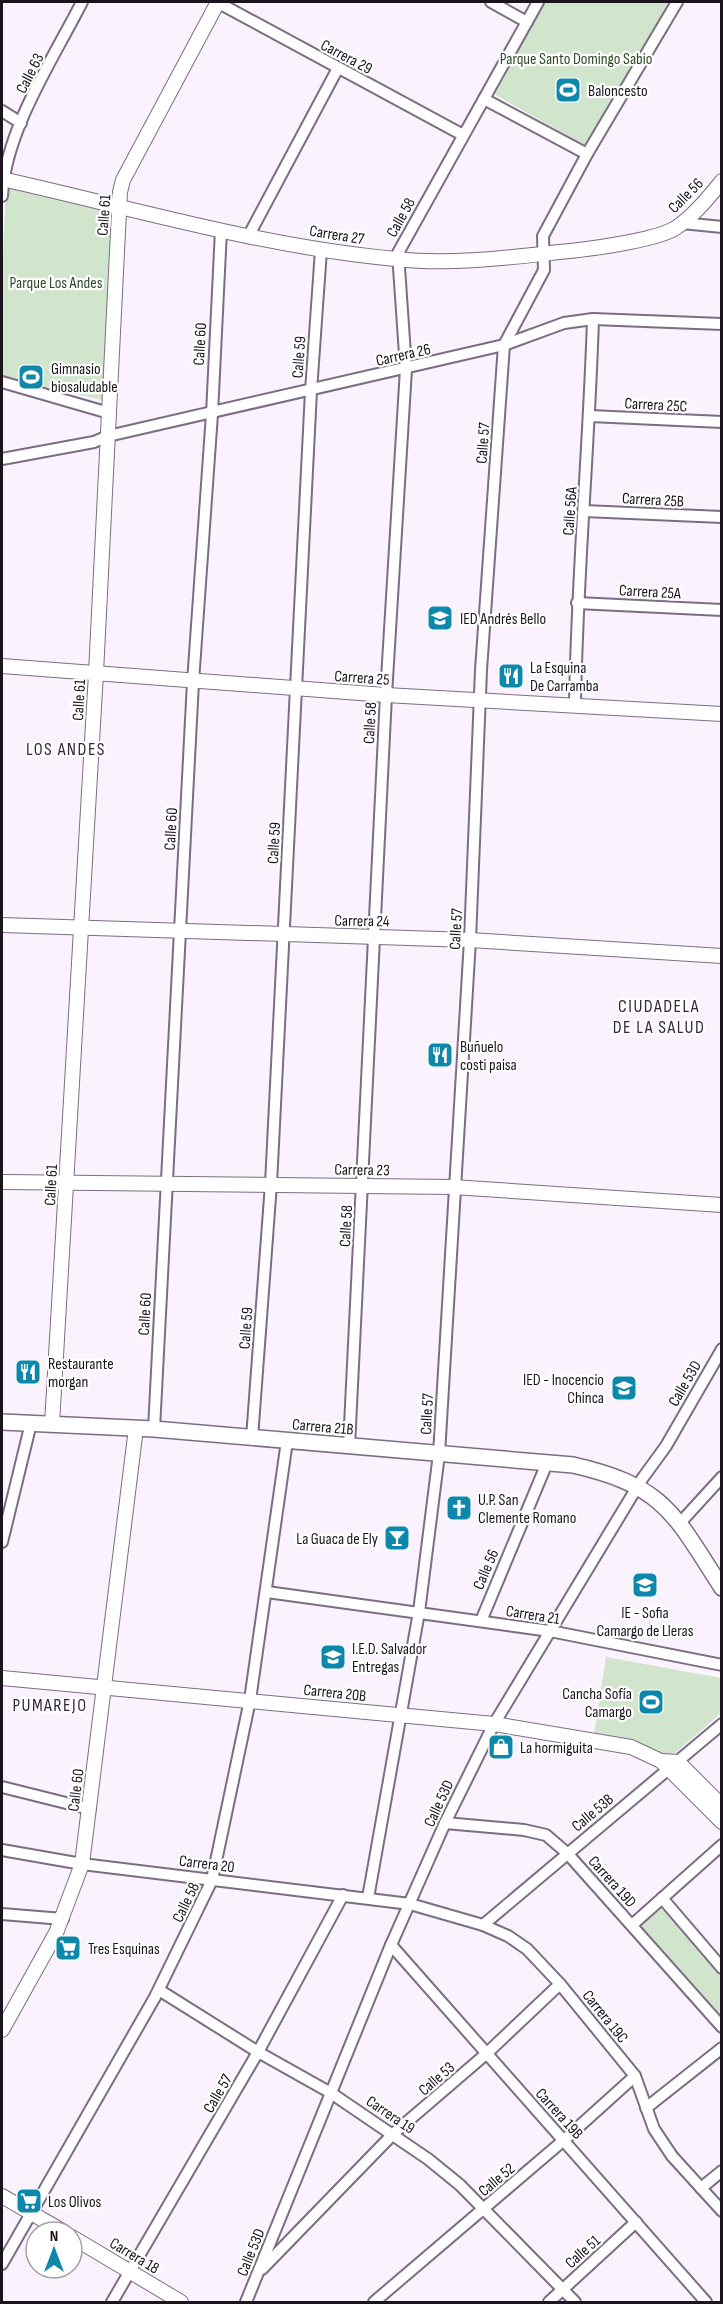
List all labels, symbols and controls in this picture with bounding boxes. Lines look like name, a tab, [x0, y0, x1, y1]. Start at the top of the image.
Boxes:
street label: Carrera 29	[317, 36, 375, 79]
park label: Parque Santo Domingo Sabio	[500, 50, 652, 69]
street label: Calle 63	[12, 51, 48, 97]
sports icon: Baloncesto	[553, 75, 583, 105]
place label: Baloncesto	[588, 82, 648, 101]
street label: Calle 56	[664, 174, 708, 218]
street label: Calle 61	[94, 194, 115, 236]
street label: Calle 58	[383, 195, 420, 241]
street label: Carrera 27	[308, 222, 366, 249]
park label: Parque Los Andes	[10, 274, 103, 293]
street label: Calle 60	[190, 322, 211, 366]
street label: Calle 59	[289, 335, 310, 379]
street label: Carrera 26	[374, 340, 433, 371]
place label: Gimnasio biosaludable	[51, 360, 118, 397]
sports icon: Gimnasio biosaludable	[16, 362, 46, 392]
street label: Carrera 25C	[624, 394, 688, 417]
street label: Calle 57	[473, 421, 494, 464]
street label: Calle 56A	[559, 486, 582, 536]
street label: Carrera 25B	[621, 489, 684, 512]
street label: Carrera 25A	[619, 581, 681, 604]
school or university icon: IED Andrés Bello	[425, 603, 455, 633]
place label: IED Andrés Bello	[460, 610, 546, 629]
place label: La Esquina De Carramba	[530, 659, 599, 696]
restaurant icon: La Esquina De Carramba	[496, 661, 526, 691]
street label: Carrera 25	[334, 667, 390, 690]
street label: Calle 61	[69, 679, 90, 721]
street label: Calle 58	[360, 702, 381, 745]
district label: LOS ANDES	[26, 739, 106, 760]
street label: Calle 60	[161, 807, 182, 851]
street label: Calle 59	[264, 822, 285, 865]
street label: Calle 57	[446, 907, 467, 950]
street label: Carrera 24	[334, 912, 390, 931]
district label: CIUDADELA DE LA SALUD	[613, 996, 705, 1038]
place label: Buñuelo costi paisa	[460, 1038, 517, 1075]
restaurant icon: Buñuelo costi paisa	[425, 1040, 455, 1070]
street label: Carrera 23	[334, 1161, 390, 1180]
street label: Calle 61	[41, 1164, 62, 1206]
street label: Calle 58	[336, 1205, 357, 1248]
street label: Calle 60	[135, 1292, 156, 1336]
street label: Calle 59	[236, 1306, 257, 1350]
place label: Restaurante morgan	[48, 1355, 114, 1392]
restaurant icon: Restaurante morgan	[13, 1357, 43, 1387]
street label: Calle 53D	[665, 1357, 706, 1410]
place label: IED - Inocencio Chinca	[523, 1371, 604, 1408]
school or university icon: IED - Inocencio Chinca	[609, 1373, 639, 1403]
street label: Calle 57	[417, 1392, 438, 1435]
street label: Carrera 21B	[291, 1415, 354, 1440]
place label: U.P. San Clemente Romano	[478, 1491, 576, 1528]
church icon: U.P. San Clemente Romano	[444, 1493, 474, 1523]
bar icon: La Guaca de Ely	[382, 1523, 412, 1553]
place label: La Guaca de Ely	[296, 1530, 378, 1549]
street label: Calle 56	[469, 1547, 503, 1593]
school or university icon: IE - Sofia Camargo de Lleras	[630, 1570, 660, 1600]
street label: Carrera 21	[504, 1602, 561, 1629]
place label: IE - Sofia Camargo de Lleras	[597, 1604, 694, 1641]
place label: I.E.D. Salvador Entregas	[352, 1640, 427, 1677]
school or university icon: I.E.D. Salvador Entregas	[318, 1642, 348, 1672]
street label: Carrera 20B	[303, 1681, 367, 1706]
place label: Cancha Sofía Camargo	[562, 1685, 632, 1722]
sports icon: Cancha Sofía Camargo	[636, 1687, 666, 1717]
district label: PUMAREJO	[12, 1695, 88, 1716]
shop icon: La hormiguita	[486, 1732, 516, 1762]
place label: La hormiguita	[520, 1739, 593, 1758]
street label: Calle 60	[64, 1768, 89, 1813]
street label: Calle 53D	[420, 1777, 458, 1830]
street label: Calle 53B	[568, 1790, 618, 1836]
street label: Carrera 20	[178, 1852, 236, 1877]
street label: Carrera 19D	[584, 1852, 640, 1912]
street label: Calle 58	[169, 1880, 204, 1926]
supermarket icon: Tres Esquinas	[53, 1933, 83, 1963]
place label: Tres Esquinas	[88, 1940, 160, 1959]
street label: Carrera 19C	[578, 1987, 632, 2047]
street label: Calle 53	[415, 2058, 459, 2100]
street label: Calle 57	[200, 2071, 237, 2116]
street label: Carrera 19B	[531, 2085, 587, 2143]
street label: Carrera 19	[362, 2092, 418, 2138]
street label: Calle 52	[475, 2160, 519, 2201]
supermarket icon: Los Olivos	[14, 2186, 44, 2216]
place label: Los Olivos	[48, 2193, 102, 2212]
north arrow	[24, 2220, 84, 2280]
street label: Calle 53D	[233, 2226, 270, 2279]
text: N	[50, 2227, 58, 2246]
street label: Calle 51	[562, 2231, 605, 2273]
street label: Carrera 18	[106, 2234, 163, 2279]

